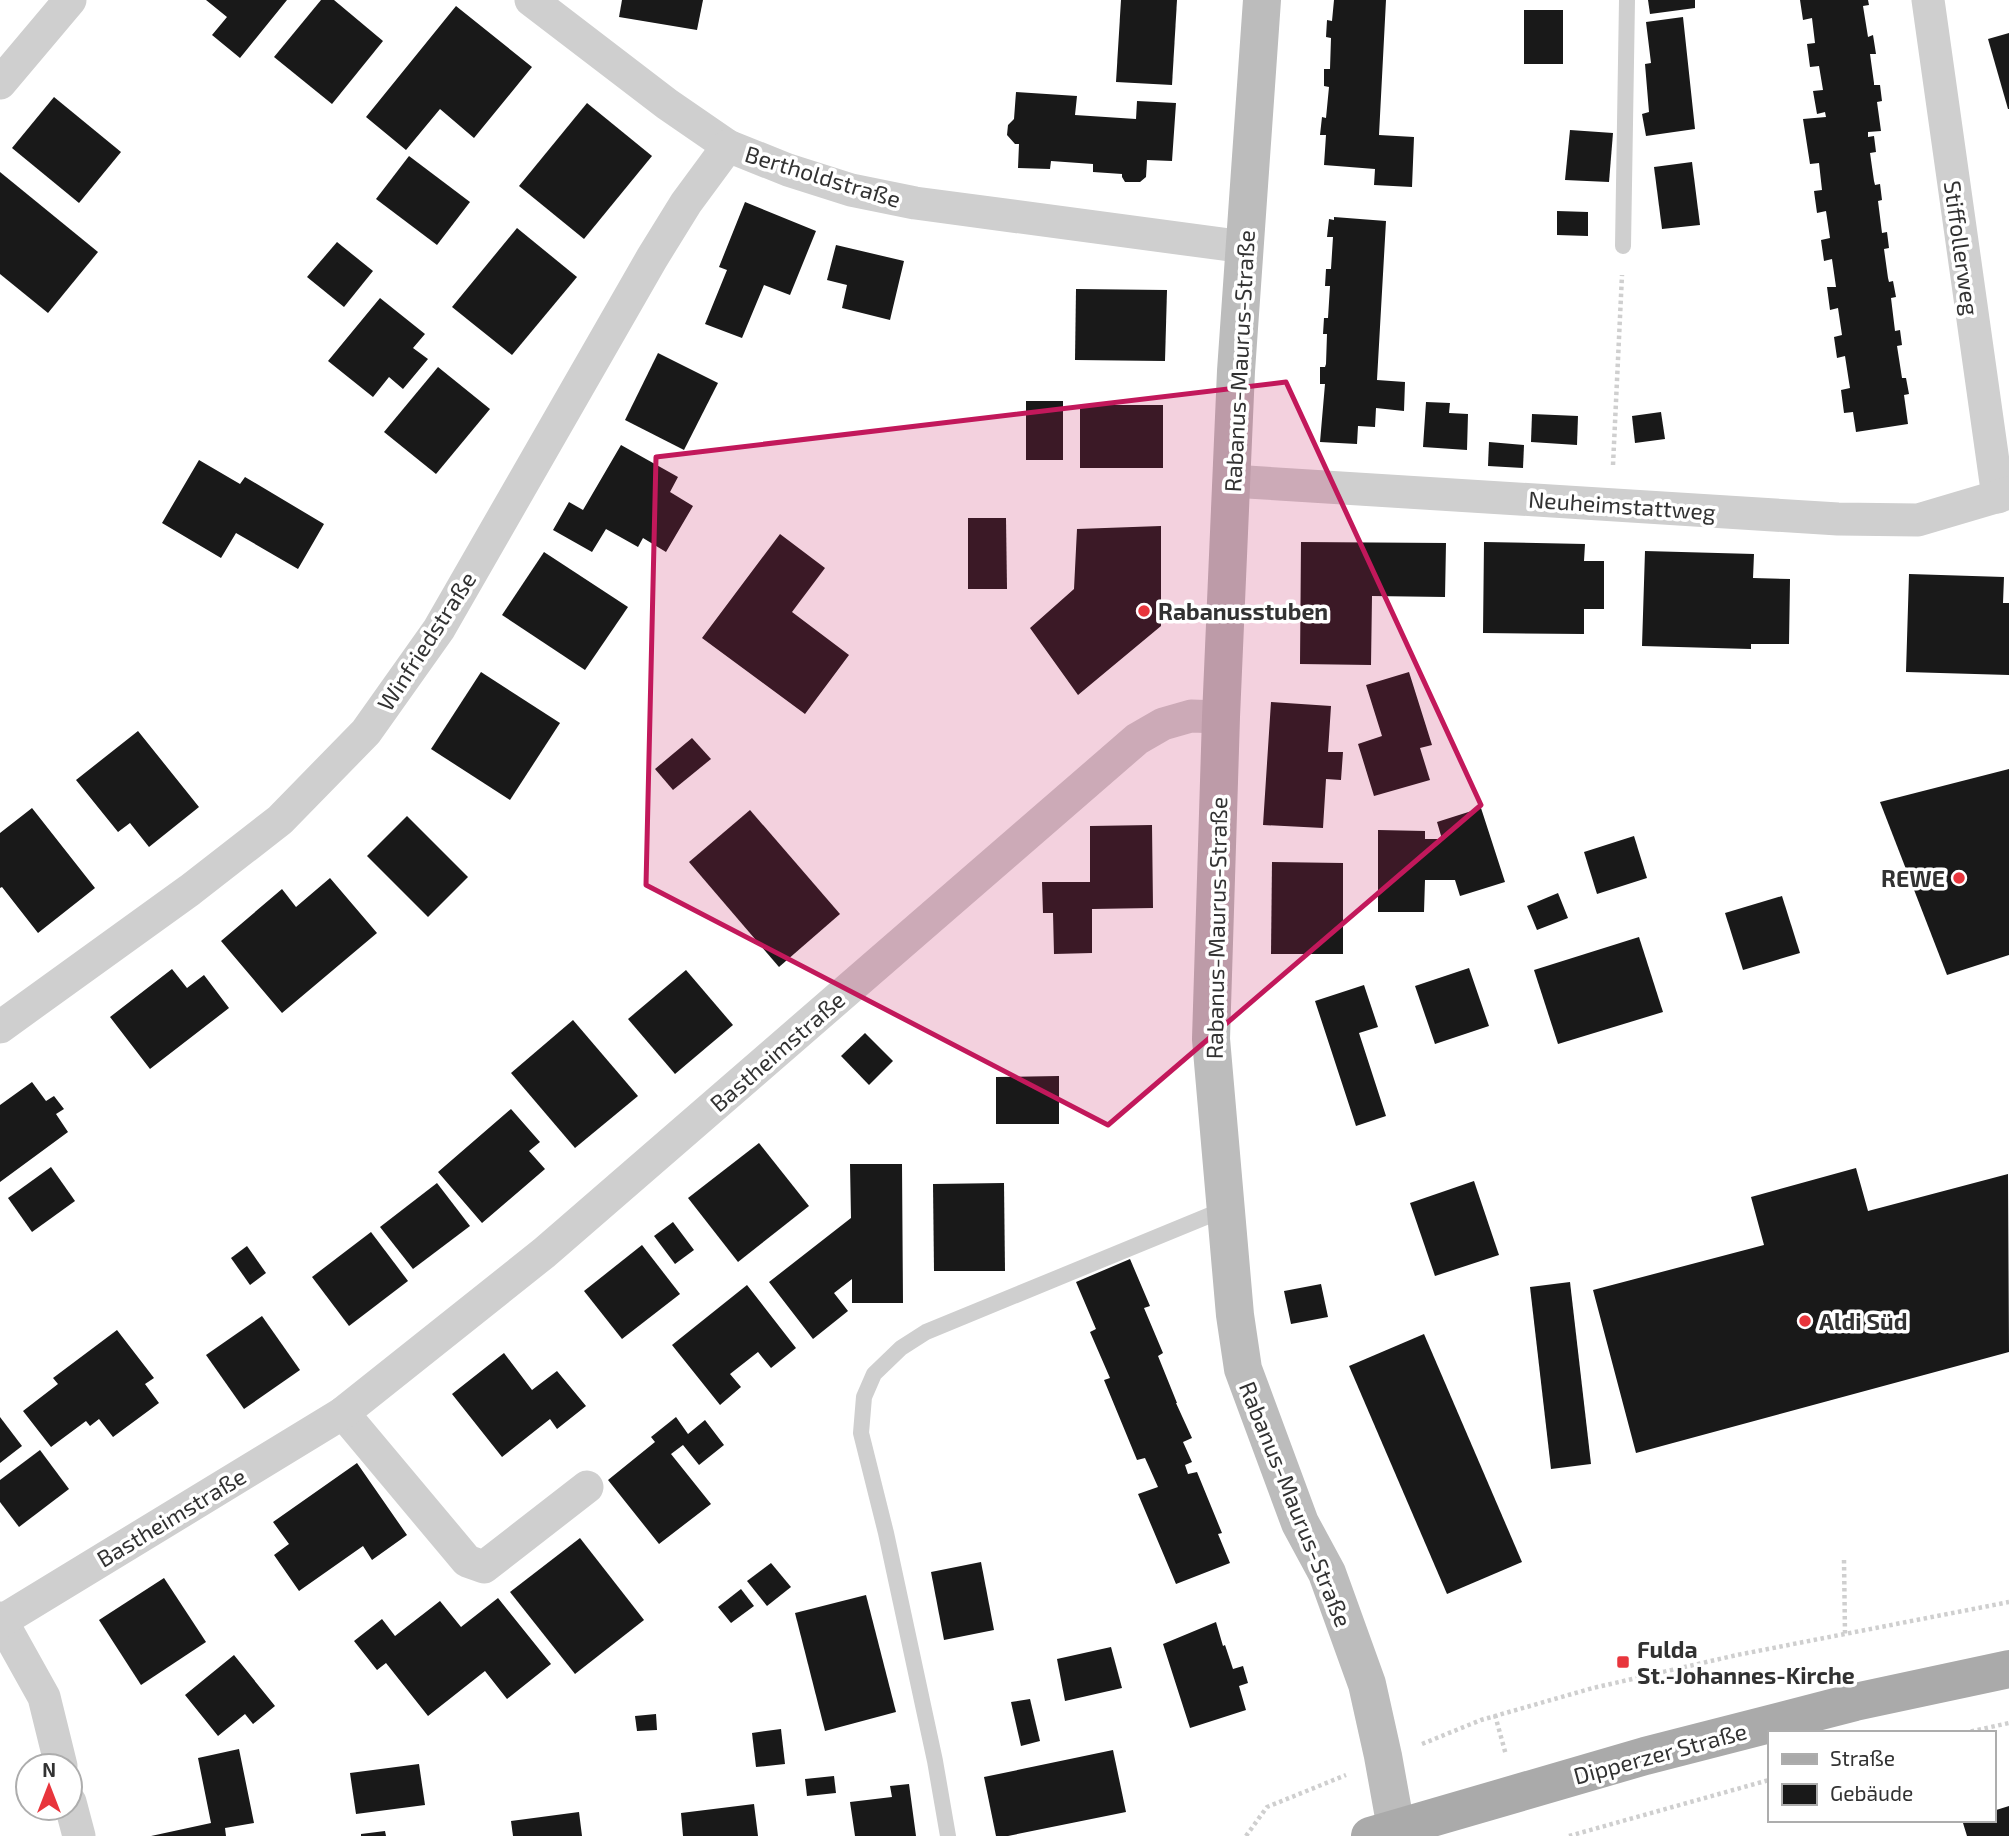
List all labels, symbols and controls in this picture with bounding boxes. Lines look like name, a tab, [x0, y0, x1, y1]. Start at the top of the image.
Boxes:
street label: Bertholdstraße	[742, 139, 904, 213]
street label: Stiffollerweg	[1939, 179, 1985, 317]
street label: Rabanus-Maurus-Straße	[1218, 229, 1260, 493]
street label: Neuheimstattweg	[1527, 484, 1717, 526]
street label: Winfriedstraße	[371, 566, 481, 716]
place label: Rabanusstuben	[1158, 597, 1328, 625]
marker: Rabanusstuben	[1136, 603, 1152, 619]
street label: Rabanus-Maurus-Straße	[1200, 797, 1232, 1059]
place label: REWE	[1881, 864, 1945, 892]
marker: REWE	[1951, 870, 1967, 886]
street label: Bastheimstraße	[704, 985, 850, 1117]
place label: Aldi Süd	[1819, 1307, 1907, 1335]
marker: Aldi Süd	[1797, 1313, 1813, 1329]
street label: Rabanus-Maurus-Straße	[1234, 1377, 1358, 1631]
street label: Bastheimstraße	[91, 1461, 251, 1573]
place label: Fulda St.-Johannes-Kirche	[1637, 1635, 1855, 1689]
marker: Fulda St.-Johannes-Kirche	[1615, 1654, 1631, 1670]
street label: Dipperzer Straße	[1570, 1716, 1750, 1790]
legend	[1768, 1731, 1995, 1822]
text: Straße	[1830, 1745, 1895, 1770]
north arrow	[14, 1752, 84, 1822]
text: N	[42, 1758, 56, 1781]
text: Gebäude	[1830, 1780, 1913, 1805]

